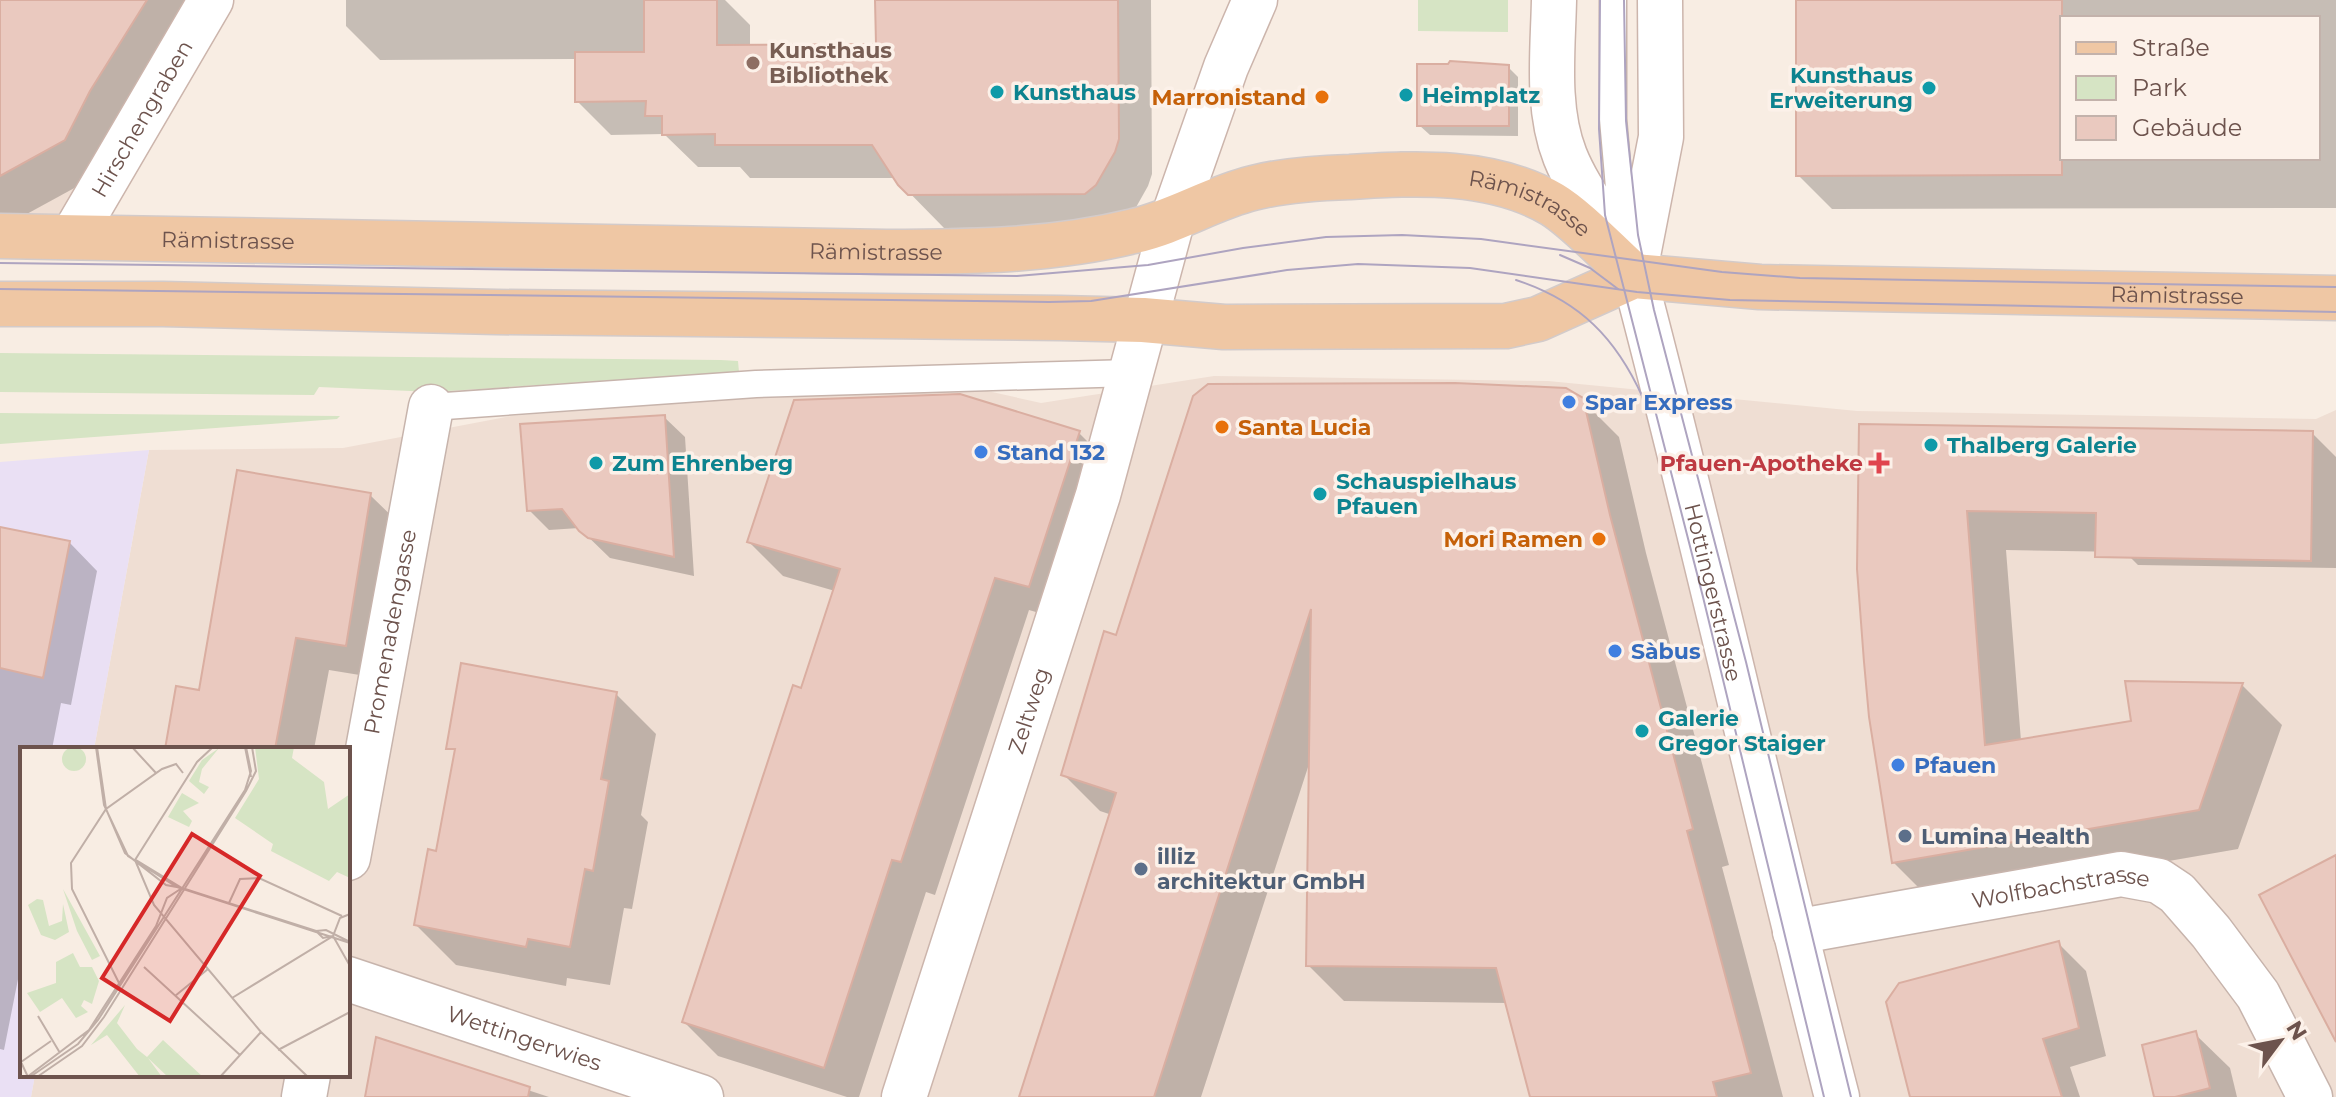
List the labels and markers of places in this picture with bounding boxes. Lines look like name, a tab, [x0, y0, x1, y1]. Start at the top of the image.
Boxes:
place label: Kunsthaus Bibliothek	[769, 37, 892, 89]
marker: Kunsthaus Bibliothek	[744, 54, 762, 72]
place label: Kunsthaus Erweiterung	[1769, 62, 1913, 114]
place label: Kunsthaus	[1013, 79, 1136, 106]
marker: Kunsthaus Erweiterung	[1920, 79, 1938, 97]
place label: Heimplatz	[1422, 82, 1540, 109]
marker: Kunsthaus	[988, 83, 1006, 101]
place label: Marronistand	[1152, 84, 1306, 111]
marker: Heimplatz	[1397, 86, 1415, 104]
marker: Marronistand	[1313, 88, 1331, 106]
place label: Spar Express	[1585, 389, 1733, 416]
marker: Spar Express	[1560, 393, 1578, 411]
place label: Santa Lucia	[1238, 414, 1371, 441]
marker: Santa Lucia	[1213, 418, 1231, 436]
place label: Thalberg Galerie	[1947, 432, 2137, 459]
marker: Thalberg Galerie	[1922, 436, 1940, 454]
place label: Stand 132	[997, 439, 1105, 466]
marker: Stand 132	[972, 443, 990, 461]
place label: Zum Ehrenberg	[612, 450, 793, 477]
place label: Pfauen-Apotheke	[1660, 450, 1863, 477]
marker: Zum Ehrenberg	[587, 454, 605, 472]
marker: Pfauen-Apotheke	[1870, 454, 1888, 472]
place label: Schauspielhaus Pfauen	[1336, 468, 1517, 520]
marker: Schauspielhaus Pfauen	[1311, 485, 1329, 503]
place label: Mori Ramen	[1443, 526, 1583, 553]
marker: Mori Ramen	[1590, 530, 1608, 548]
place label: Sàbus	[1631, 638, 1701, 665]
marker: Sàbus	[1606, 642, 1624, 660]
place label: Galerie Gregor Staiger	[1658, 705, 1826, 757]
marker: Galerie Gregor Staiger	[1633, 722, 1651, 740]
place label: Pfauen	[1914, 752, 1996, 779]
marker: Pfauen	[1889, 756, 1907, 774]
place label: Lumina Health	[1921, 823, 2090, 850]
marker: Lumina Health	[1896, 827, 1914, 845]
place label: illiz architektur GmbH	[1157, 843, 1366, 895]
marker: illiz architektur GmbH	[1132, 860, 1150, 878]

